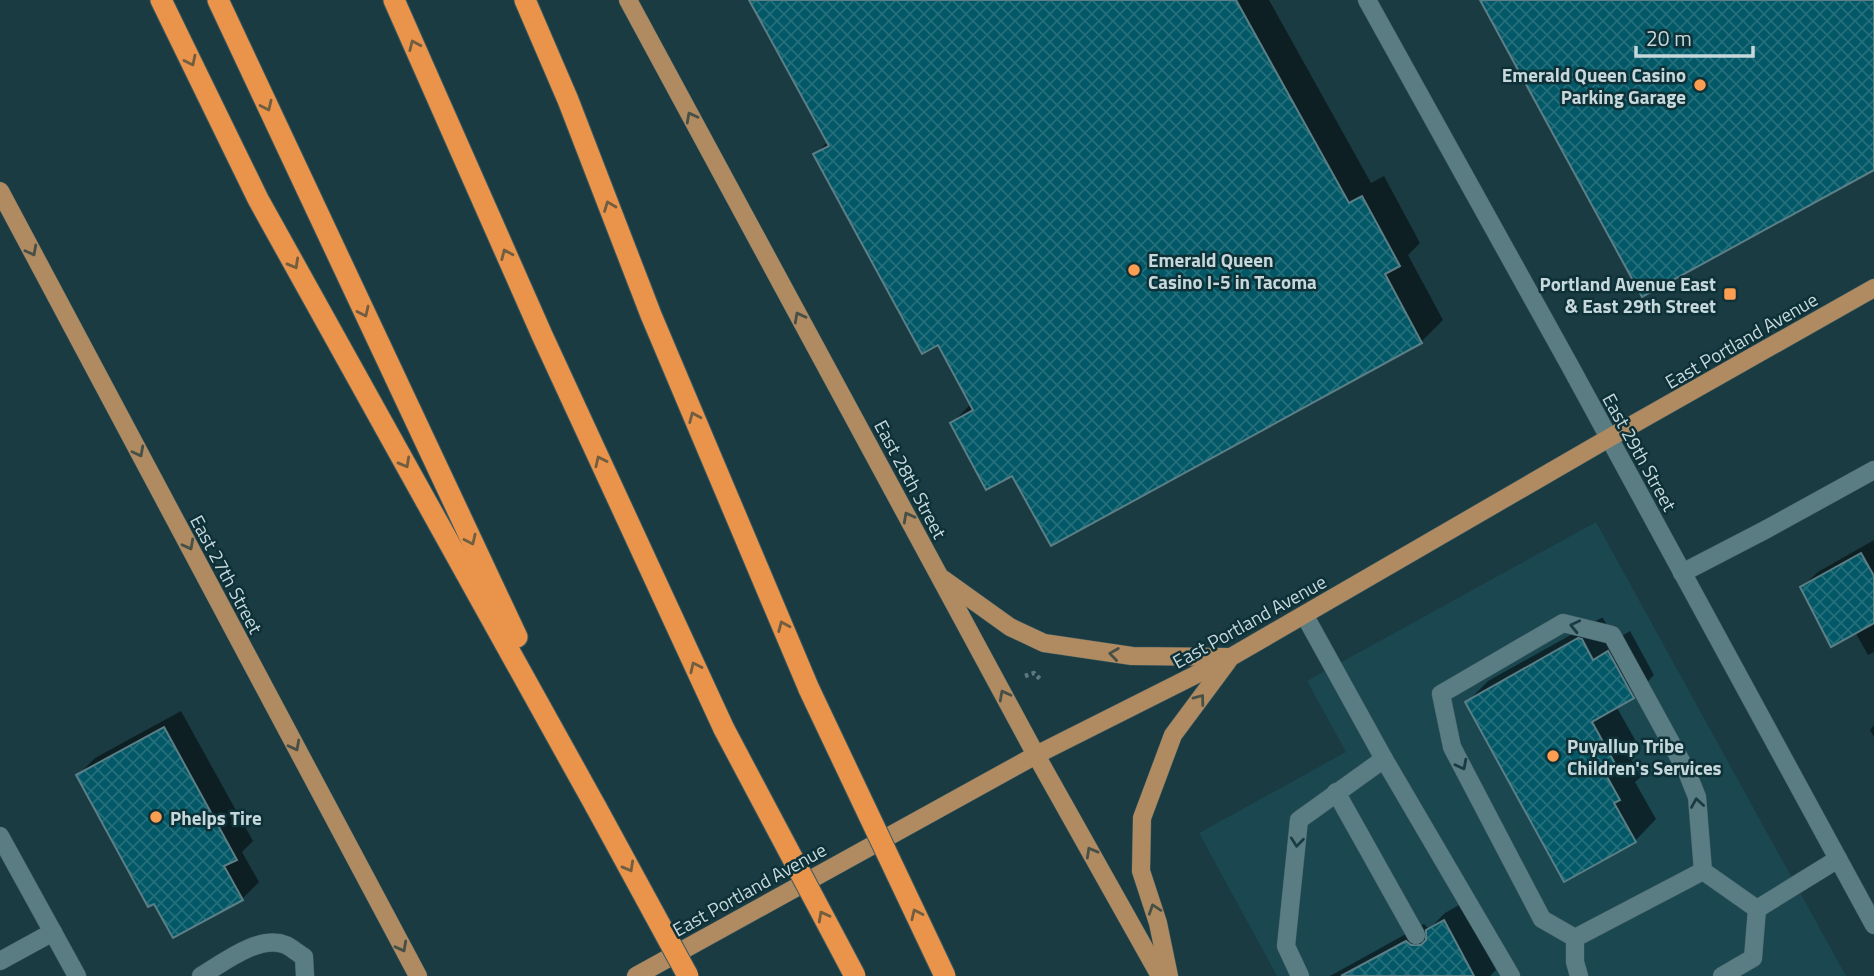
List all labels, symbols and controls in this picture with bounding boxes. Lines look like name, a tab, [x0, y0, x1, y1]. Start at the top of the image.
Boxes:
scale bar	[1636, 14, 1753, 58]
text: 20 m	[1646, 22, 1692, 54]
one-way arrow	[408, 40, 422, 53]
one-way arrow	[182, 54, 196, 66]
place label: Emerald Queen Casino Parking Garage	[1502, 60, 1686, 111]
marker: Emerald Queen Casino Parking Garage	[1692, 77, 1708, 93]
one-way arrow	[259, 99, 273, 111]
one-way arrow	[686, 111, 699, 124]
one-way arrow	[603, 200, 617, 213]
one-way arrow	[24, 244, 37, 257]
place label: Emerald Queen Casino I-5 in Tacoma	[1148, 245, 1317, 296]
one-way arrow	[500, 248, 514, 261]
one-way arrow	[286, 257, 299, 269]
marker: Emerald Queen Casino I-5 in Tacoma	[1126, 262, 1142, 278]
place label: Portland Avenue East & East 29th Street	[1540, 269, 1716, 320]
street label: East Portland Avenue	[1659, 284, 1823, 396]
marker: Portland Avenue East & East 29th Street	[1722, 286, 1738, 302]
one-way arrow	[356, 305, 370, 317]
one-way arrow	[794, 311, 808, 324]
street label: East 29th Street	[1596, 388, 1685, 517]
one-way arrow	[688, 412, 702, 424]
street label: East 28th Street	[867, 414, 955, 544]
one-way arrow	[131, 445, 144, 457]
one-way arrow	[397, 455, 410, 468]
one-way arrow	[594, 456, 608, 468]
street label: East 27th Street	[183, 509, 271, 639]
one-way arrow	[902, 511, 916, 524]
one-way arrow	[463, 533, 477, 545]
one-way arrow	[180, 538, 194, 551]
street label: East Portland Avenue	[1167, 567, 1331, 675]
one-way arrow	[1569, 619, 1581, 634]
one-way arrow	[777, 621, 791, 633]
one-way arrow	[1108, 647, 1120, 662]
one-way arrow	[690, 662, 704, 674]
one-way arrow	[999, 690, 1012, 703]
one-way arrow	[1192, 694, 1204, 706]
place label: Puyallup Tribe Children's Services	[1567, 731, 1722, 782]
one-way arrow	[287, 739, 301, 751]
marker: Puyallup Tribe Children's Services	[1545, 748, 1561, 764]
one-way arrow	[1453, 757, 1467, 770]
one-way arrow	[1690, 797, 1705, 809]
place label: Phelps Tire	[170, 803, 262, 832]
marker: Phelps Tire	[148, 809, 164, 825]
street label: East Portland Avenue	[667, 835, 831, 943]
one-way arrow	[1289, 836, 1304, 848]
one-way arrow	[1086, 847, 1099, 860]
one-way arrow	[621, 860, 634, 872]
one-way arrow	[1147, 904, 1162, 916]
one-way arrow	[910, 909, 924, 921]
one-way arrow	[818, 911, 831, 923]
one-way arrow	[394, 940, 407, 952]

